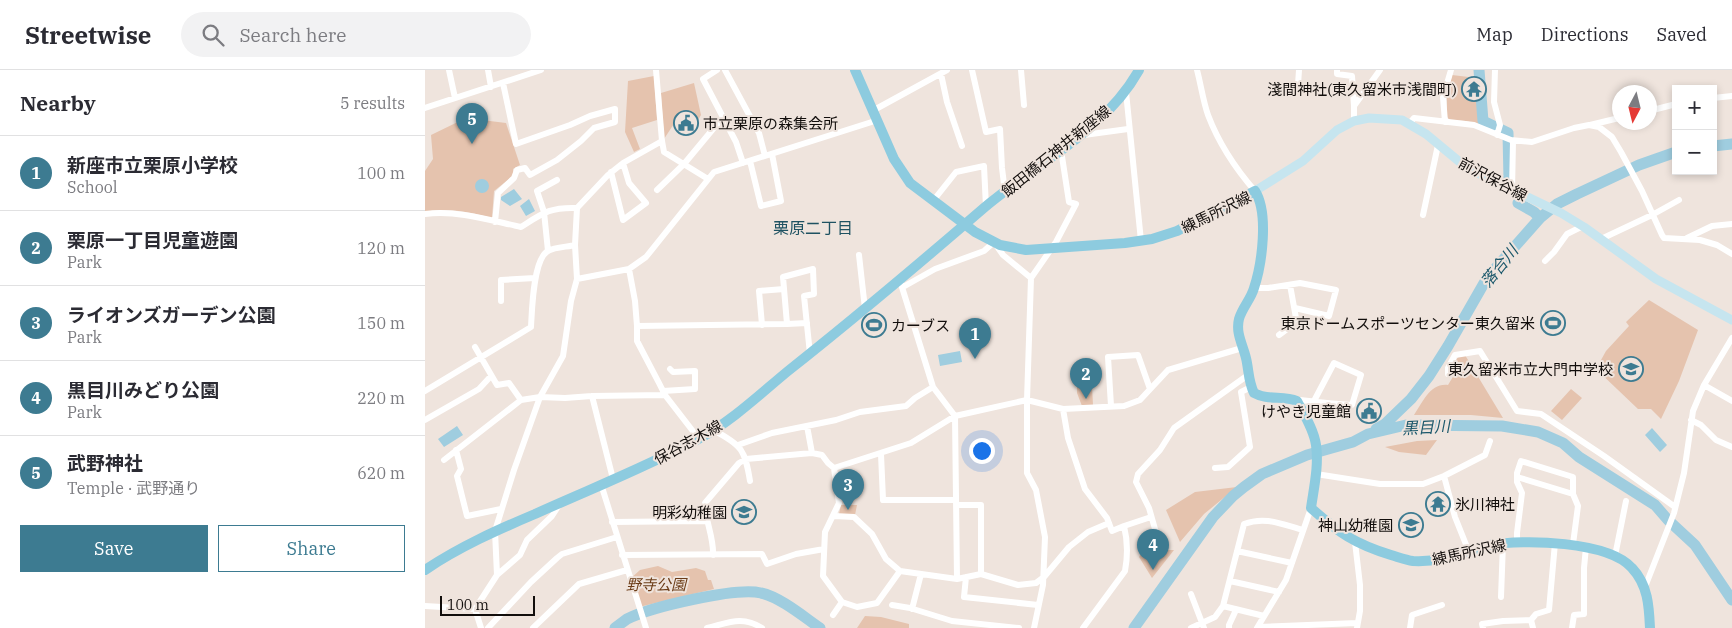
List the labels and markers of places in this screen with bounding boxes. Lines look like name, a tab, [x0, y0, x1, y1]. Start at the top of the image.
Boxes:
temple icon: 淺間神社(東久留米市浅間町)	[1461, 76, 1487, 102]
place label: 淺間神社(東久留米市浅間町)	[1267, 80, 1457, 99]
pin: 5	[456, 103, 488, 144]
public building icon: 市立栗原の森集会所	[673, 110, 699, 136]
place label: 市立栗原の森集会所	[703, 114, 838, 133]
sports icon: 東京ドームスポーツセンター東久留米	[1540, 310, 1566, 336]
sports icon: カーブス	[861, 312, 887, 338]
place label: 東京ドームスポーツセンター東久留米	[1281, 314, 1535, 333]
place label: カーブス	[891, 316, 950, 335]
pin: 1	[959, 318, 991, 359]
school or university icon: 東久留米市立大門中学校	[1618, 356, 1644, 382]
pin: 2	[1070, 358, 1102, 399]
place label: 東久留米市立大門中学校	[1448, 360, 1613, 379]
public building icon: けやき児童館	[1356, 398, 1382, 424]
place label: けやき児童館	[1261, 402, 1351, 421]
pin: 3	[832, 469, 864, 510]
temple icon: 氷川神社	[1425, 491, 1451, 517]
place label: 氷川神社	[1455, 495, 1515, 514]
school or university icon: 明彩幼稚園	[731, 499, 757, 525]
place label: 明彩幼稚園	[652, 503, 727, 522]
school or university icon: 神山幼稚園	[1398, 512, 1424, 538]
place label: 神山幼稚園	[1318, 516, 1393, 535]
pin: 4	[1137, 529, 1169, 570]

